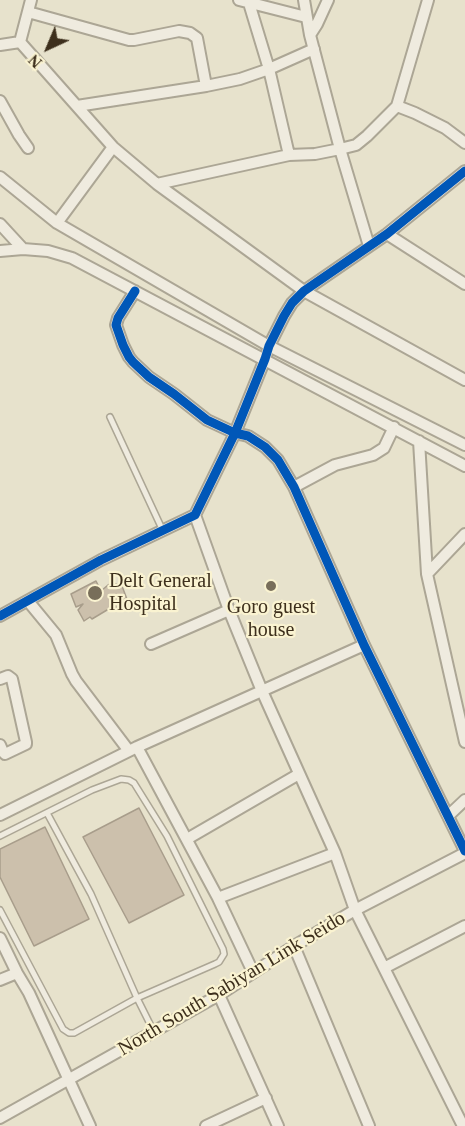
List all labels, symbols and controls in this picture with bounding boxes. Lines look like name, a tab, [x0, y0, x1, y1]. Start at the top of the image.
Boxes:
north arrow	[18, 18, 78, 78]
text: N	[25, 51, 45, 71]
place label: Delt General Hospital	[109, 570, 212, 617]
marker: Goro guest house	[264, 579, 278, 593]
marker: Delt General Hospital	[86, 584, 104, 602]
place label: Goro guest house	[227, 596, 315, 643]
street label: North South Sabiyan Link Seido	[114, 906, 350, 1062]

